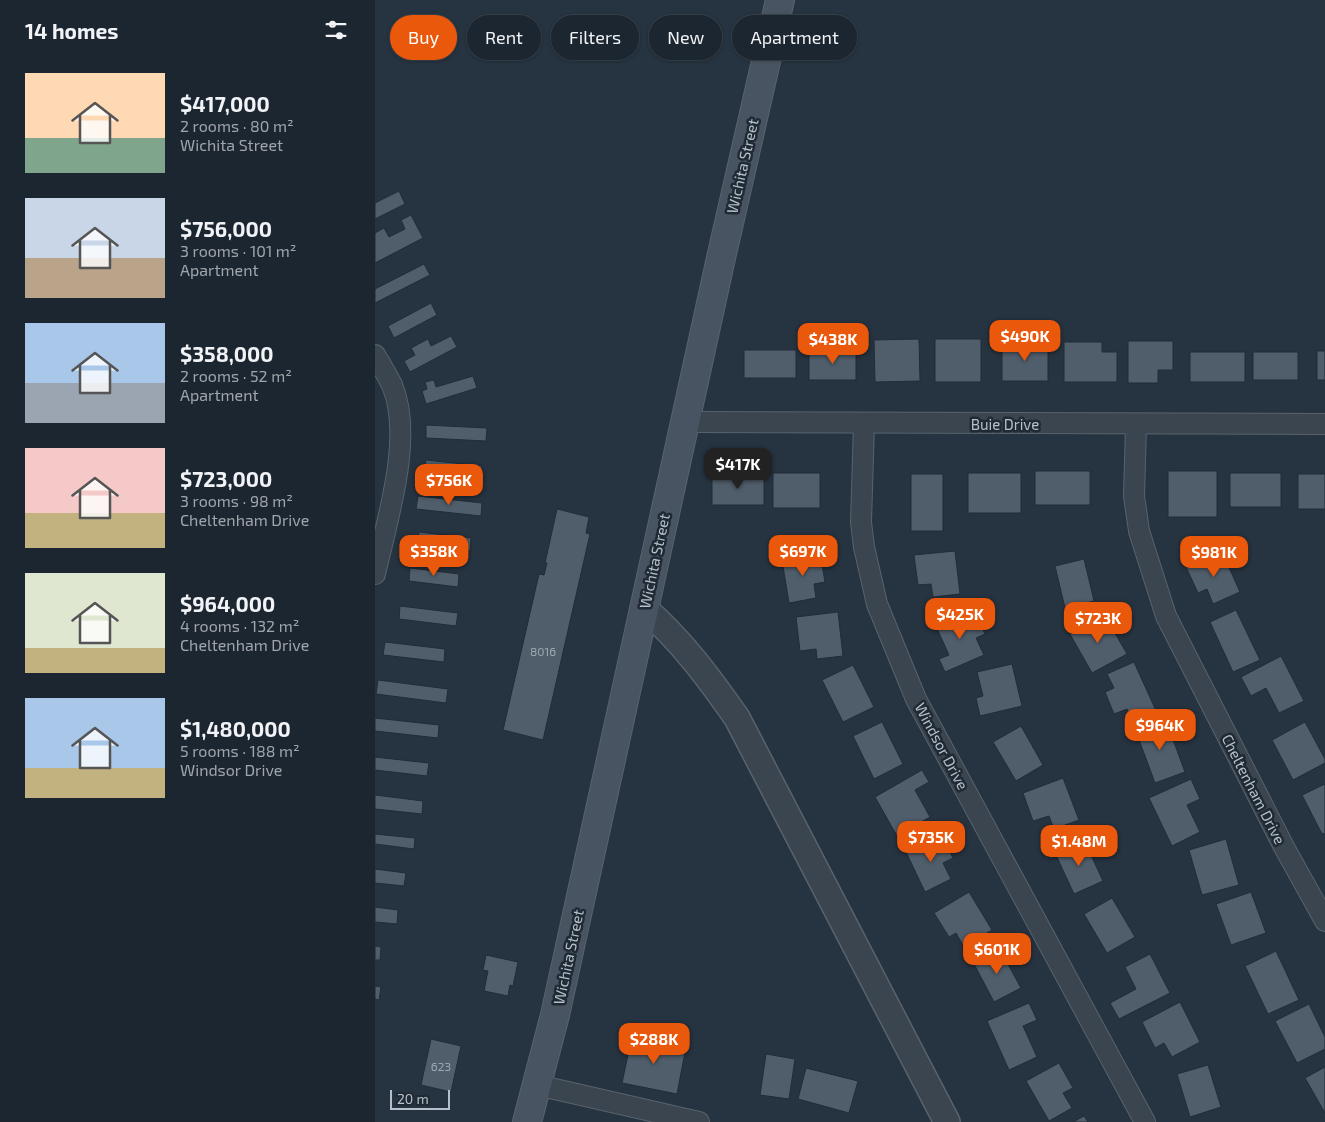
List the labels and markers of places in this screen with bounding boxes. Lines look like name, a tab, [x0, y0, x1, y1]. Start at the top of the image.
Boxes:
pin: $490K	[990, 320, 1060, 362]
pin: $438K	[798, 322, 868, 365]
pin: $417K	[703, 448, 773, 490]
pin: $756K	[414, 464, 484, 506]
pin: $358K	[399, 534, 469, 577]
pin: $697K	[768, 534, 838, 577]
pin: $981K	[1179, 536, 1249, 578]
pin: $425K	[925, 598, 995, 640]
pin: $723K	[1063, 602, 1133, 644]
pin: $964K	[1125, 708, 1195, 751]
pin: $735K	[896, 820, 966, 863]
pin: $1.48M	[1038, 824, 1120, 867]
pin: $601K	[962, 932, 1032, 975]
pin: $288K	[619, 1022, 689, 1065]

